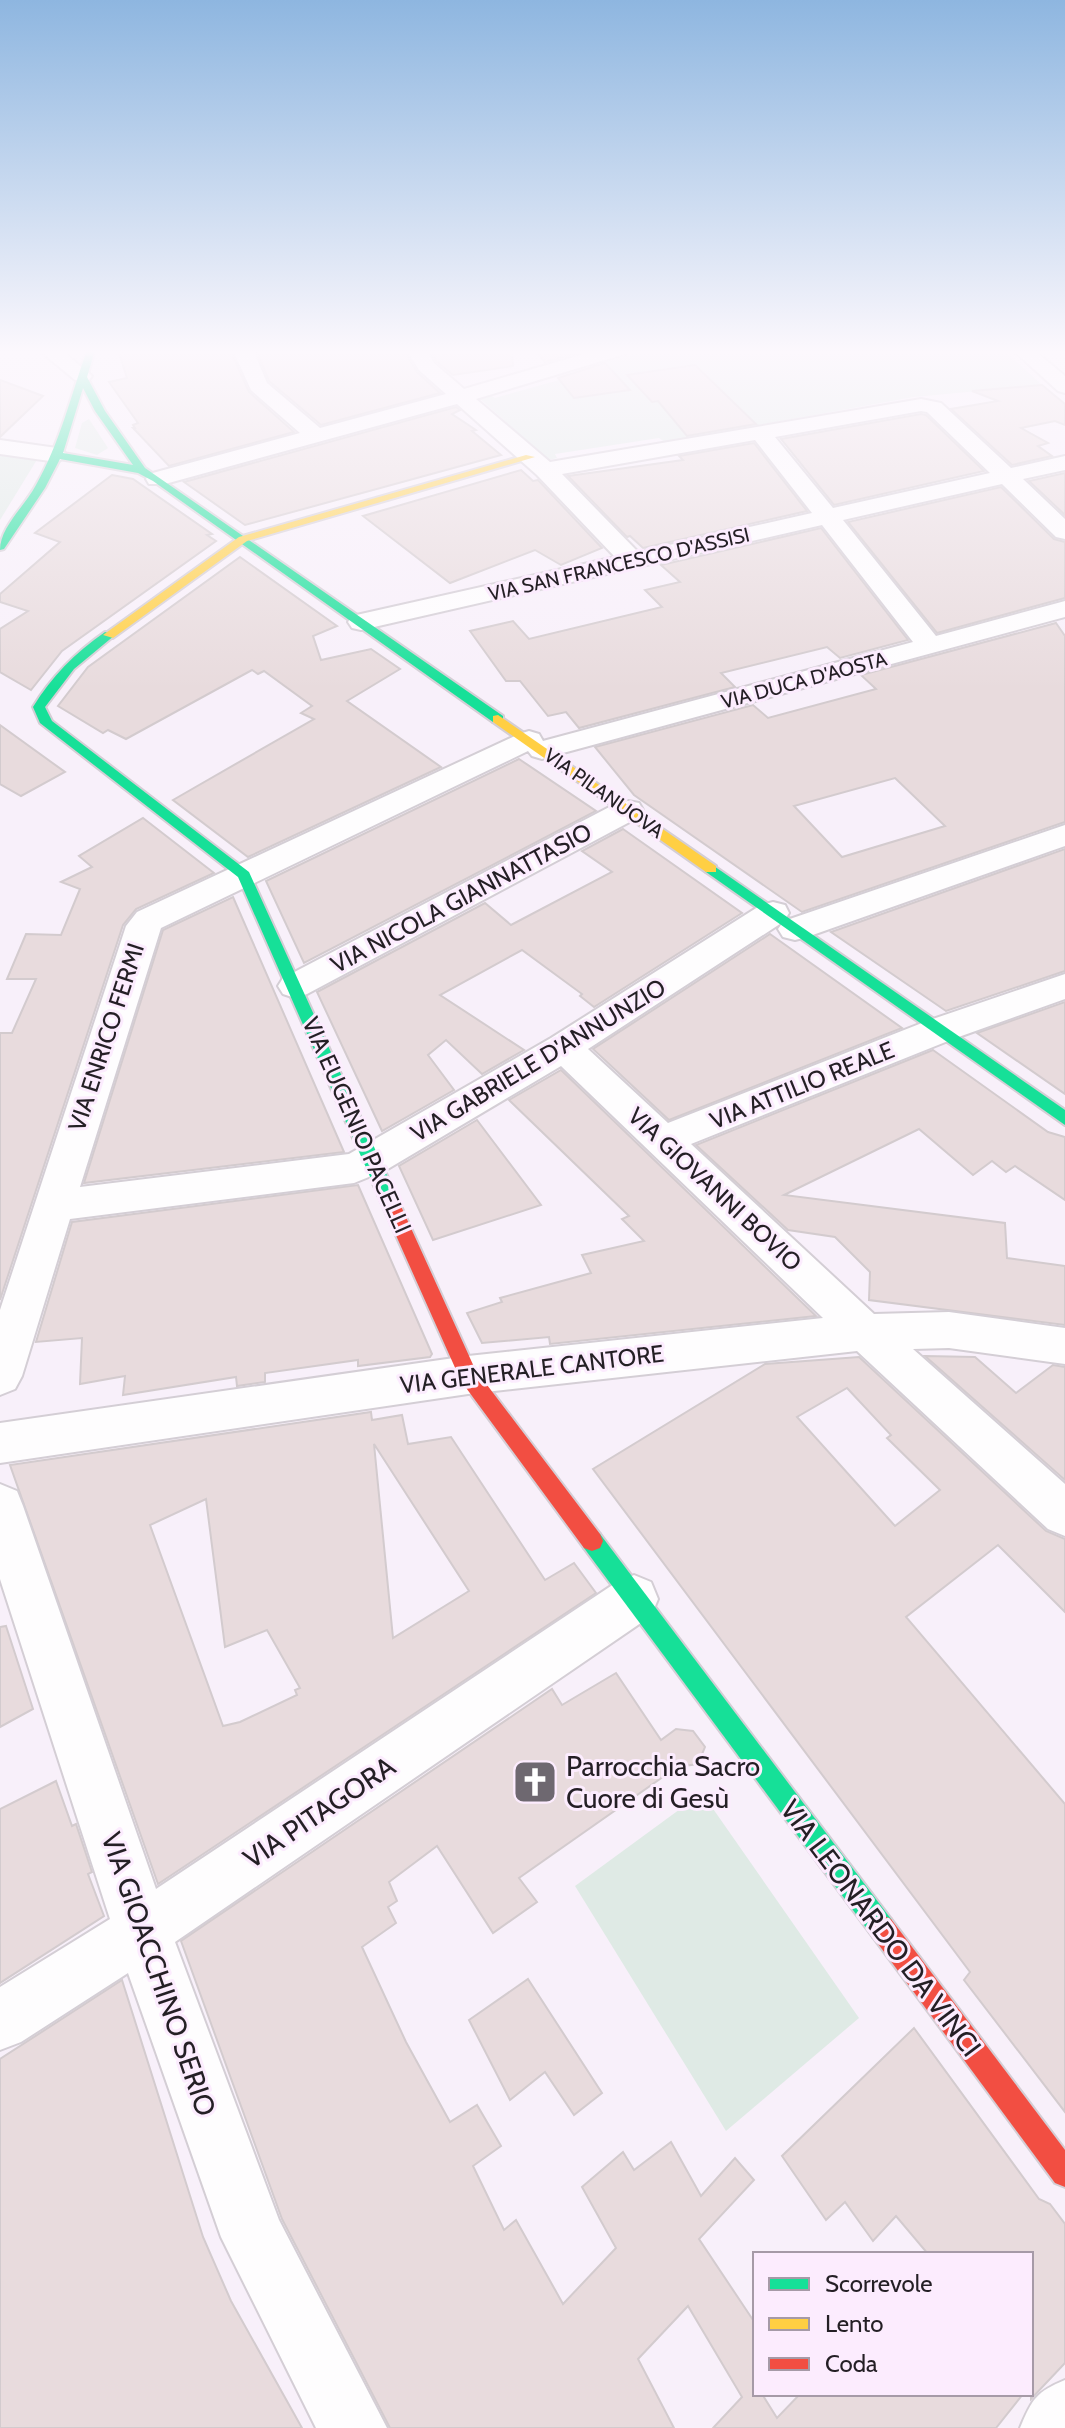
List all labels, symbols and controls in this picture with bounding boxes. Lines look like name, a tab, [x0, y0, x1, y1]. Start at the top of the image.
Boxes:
street label: VIA SAN FRANCESCO D'ASSISI	[486, 522, 752, 606]
street label: VIA DUCA D'AOSTA	[719, 646, 890, 714]
street label: VIA PILANUOVA	[540, 743, 669, 843]
street label: VIA NICOLA GIANNATTASIO	[326, 817, 596, 979]
street label: VIA ENRICO FERMI	[62, 939, 150, 1135]
street label: VIA GABRIELE D'ANNUNZIO	[405, 972, 671, 1148]
street label: VIA EUGENIO PACELLI	[296, 1012, 418, 1238]
street label: VIA ATTILIO REALE	[706, 1035, 898, 1135]
street label: VIA GIOVANNI BOVIO	[622, 1101, 808, 1277]
street label: VIA GENERALE CANTORE	[398, 1338, 666, 1400]
street label: VIA PITAGORA	[237, 1748, 402, 1875]
place label: Parrocchia Sacro Cuore di Gesù	[566, 1749, 760, 1815]
church icon: Parrocchia Sacro Cuore di Gesù	[511, 1758, 559, 1806]
street label: VIA LEONARDO DA VINCI	[773, 1793, 989, 2063]
street label: VIA GIOACCHINO SERIO	[94, 1828, 224, 2120]
legend	[753, 2252, 1033, 2396]
text: Scorrevole	[825, 2269, 933, 2298]
text: Lento	[825, 2309, 884, 2338]
text: Coda	[825, 2349, 878, 2378]

